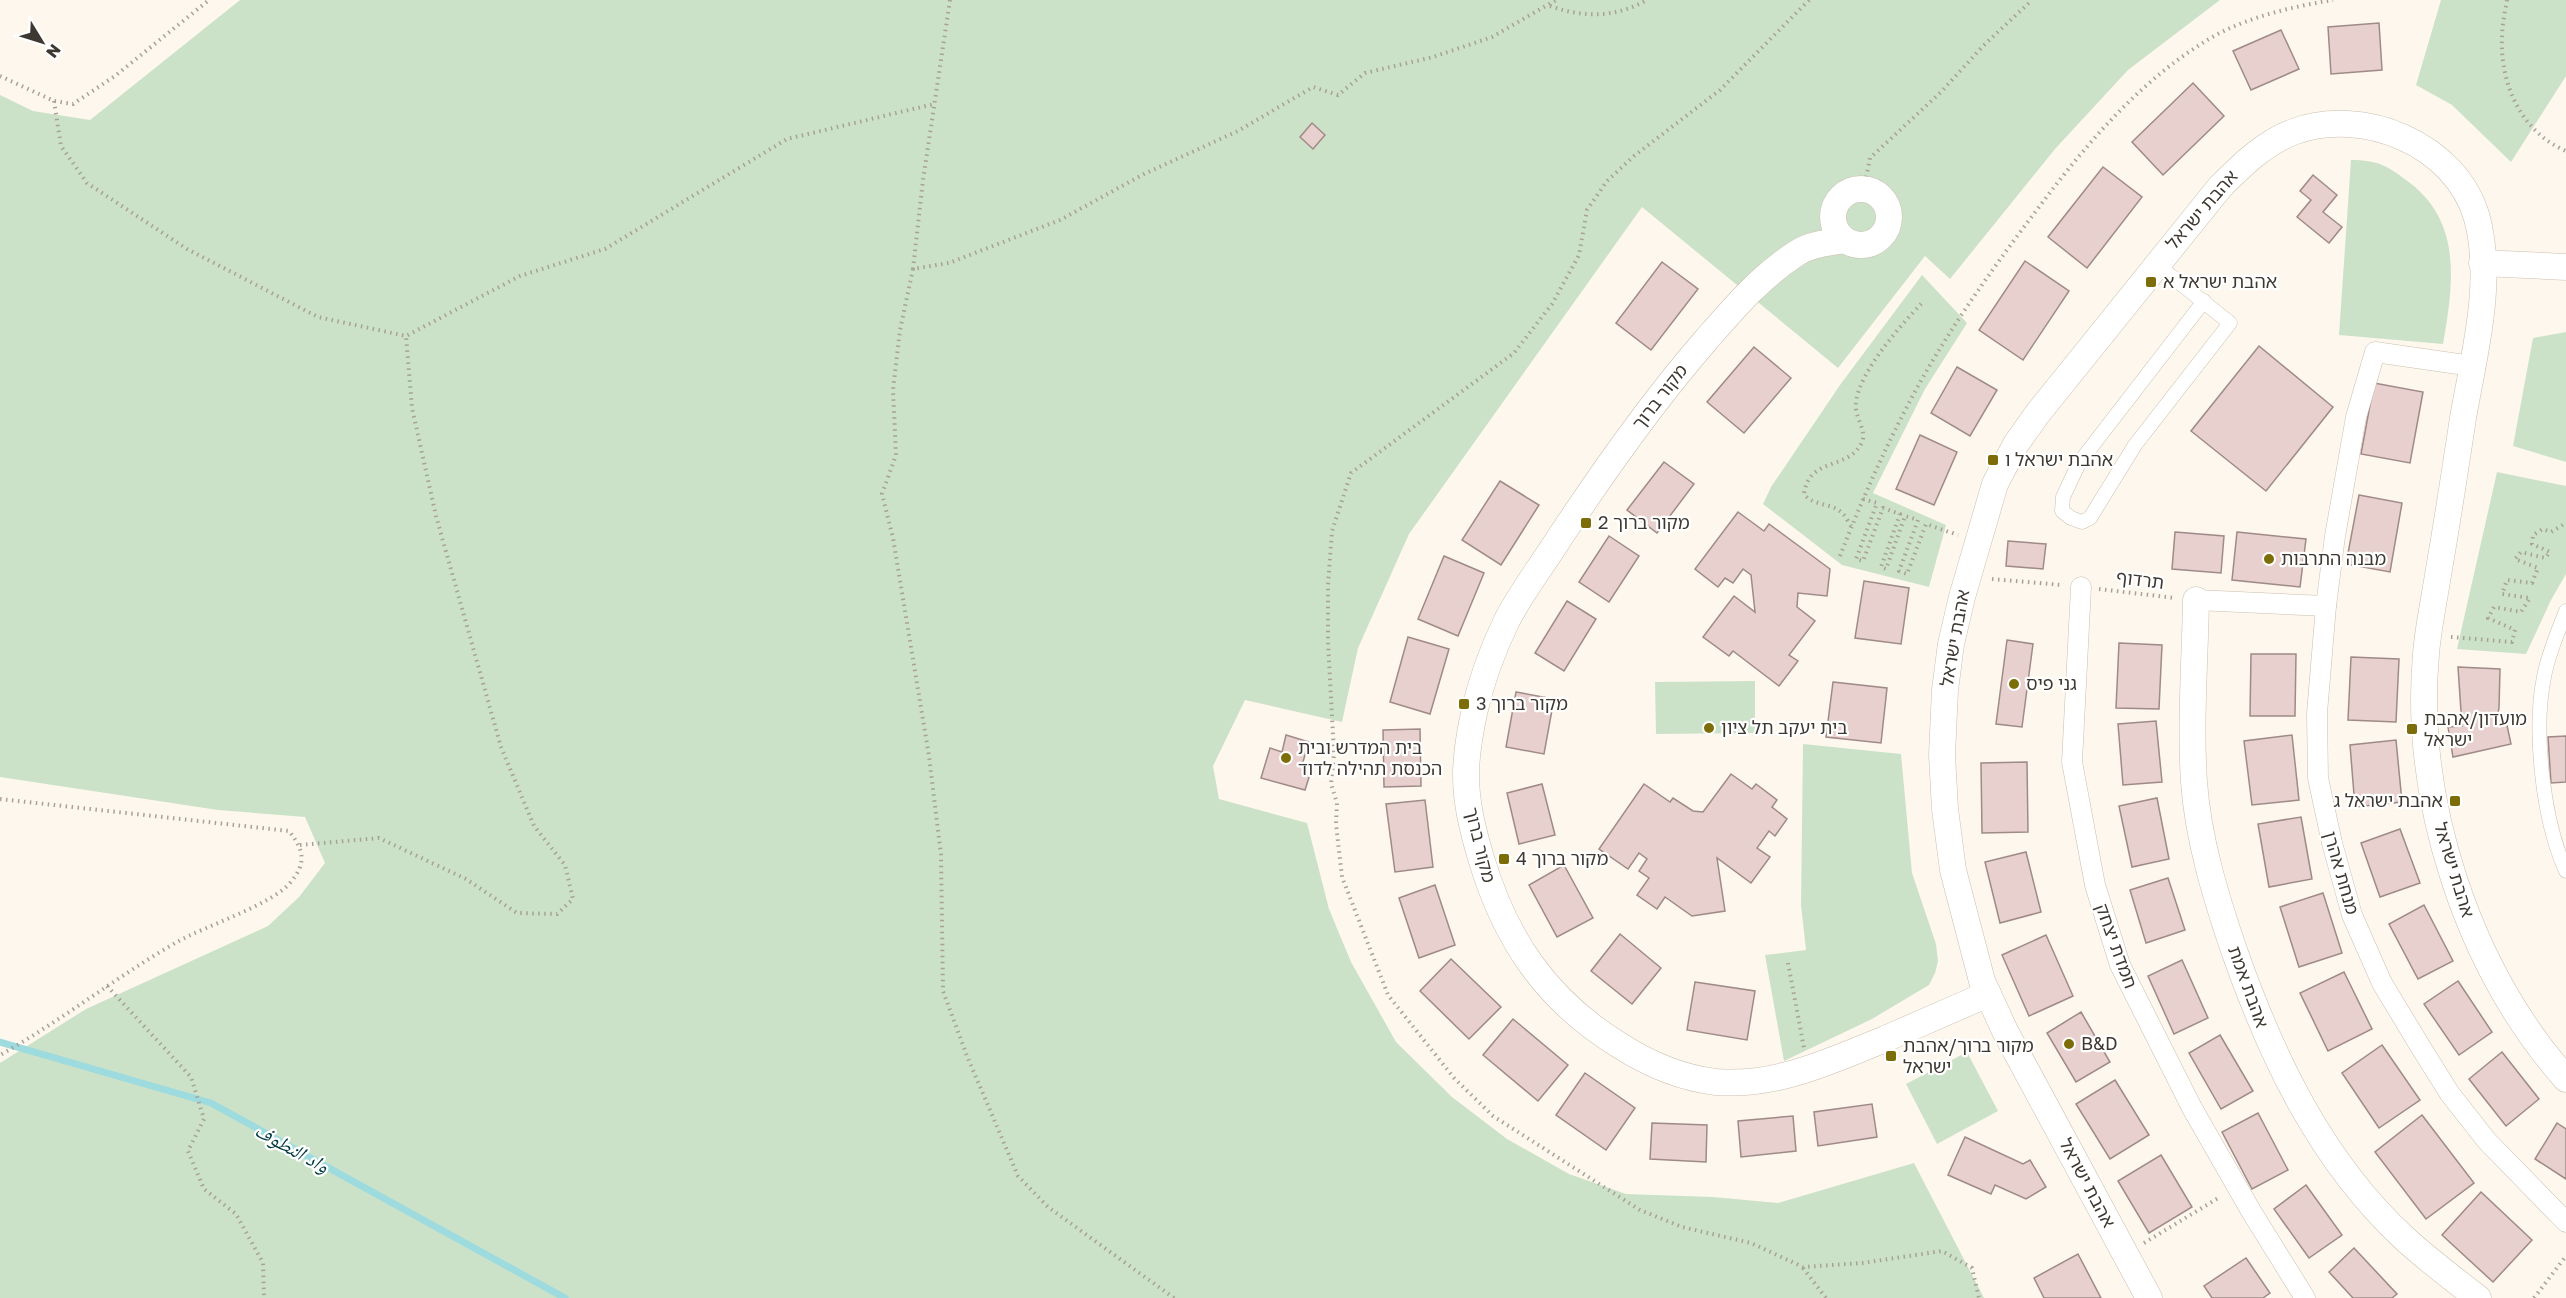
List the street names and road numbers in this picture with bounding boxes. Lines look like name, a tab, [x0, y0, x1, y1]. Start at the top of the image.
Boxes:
street label: אהבת ישראל	[2161, 165, 2242, 254]
street label: מקור ברוך	[1627, 359, 1692, 433]
street label: תרדוף	[2115, 565, 2165, 593]
street label: אהבת ישראל	[1935, 588, 1973, 688]
street label: מקור ברוך	[1461, 805, 1501, 885]
street label: אהבת ישראל	[2430, 820, 2480, 920]
street label: מנחת אהרן	[2320, 829, 2364, 917]
street label: חמדת יצחק	[2091, 900, 2142, 991]
street label: אהבת אמת	[2224, 943, 2274, 1031]
street label: אהבת ישראל	[2055, 1134, 2121, 1231]

